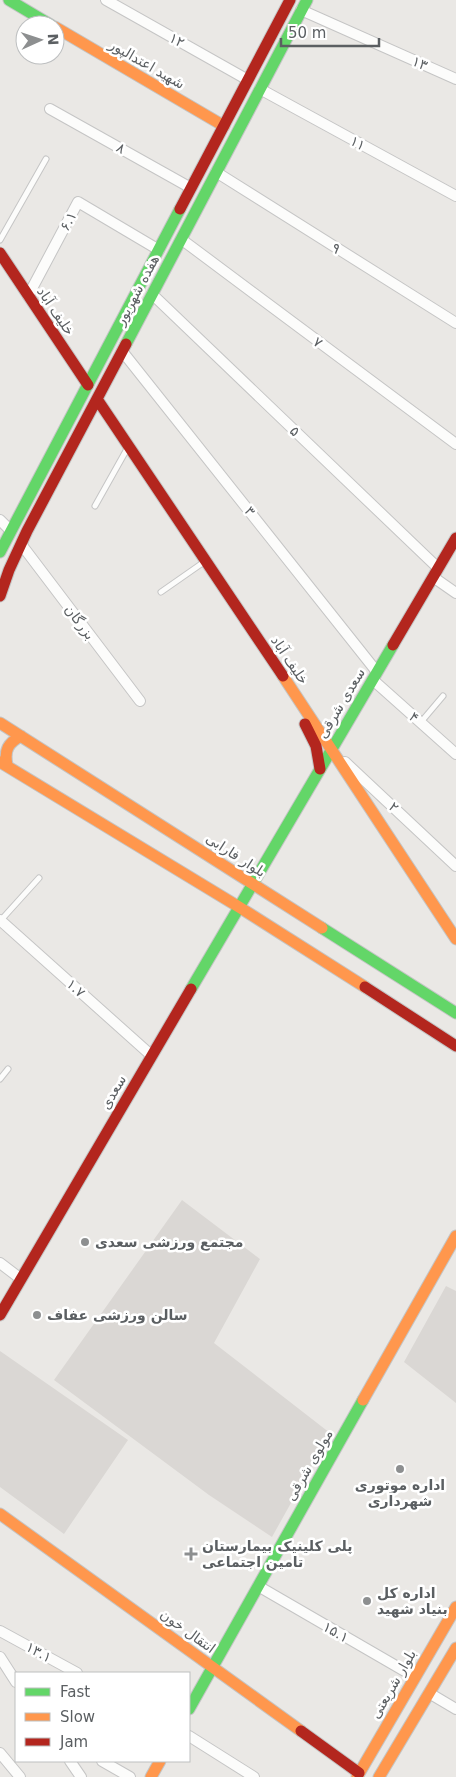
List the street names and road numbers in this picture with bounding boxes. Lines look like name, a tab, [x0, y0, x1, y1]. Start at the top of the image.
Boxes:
street label: ۱۲	[167, 29, 187, 51]
street label: شهید اعتدالپور	[105, 35, 188, 93]
street label: ۱۳	[410, 53, 431, 74]
street label: ۱۱	[348, 132, 368, 154]
street label: ۸	[114, 139, 129, 157]
street label: ۶.۱	[56, 209, 80, 233]
street label: ۹	[329, 239, 343, 257]
street label: هفده شهریور	[111, 252, 163, 329]
street label: خلیف آباد	[34, 284, 78, 338]
street label: ۷	[310, 333, 326, 351]
street label: ۵	[287, 423, 303, 439]
street label: ۳	[241, 503, 259, 519]
street label: بزرگان	[61, 601, 98, 643]
street label: خلیف آباد	[268, 633, 312, 687]
street label: سعدی شرقی	[314, 665, 369, 742]
street label: ۴	[406, 708, 422, 726]
street label: ۲	[386, 799, 402, 815]
street label: بلوار فارابی	[203, 830, 269, 881]
street label: ۱.۷	[63, 976, 89, 1001]
street label: سعدی	[97, 1072, 129, 1112]
street label: مولوی شرقی	[282, 1427, 337, 1504]
street label: انتقال خون	[157, 1606, 219, 1657]
street label: ۱۵.۱	[320, 1618, 352, 1646]
street label: ۱۳.۱	[23, 1638, 55, 1666]
street label: بلوار شریعتی	[367, 1647, 420, 1722]

